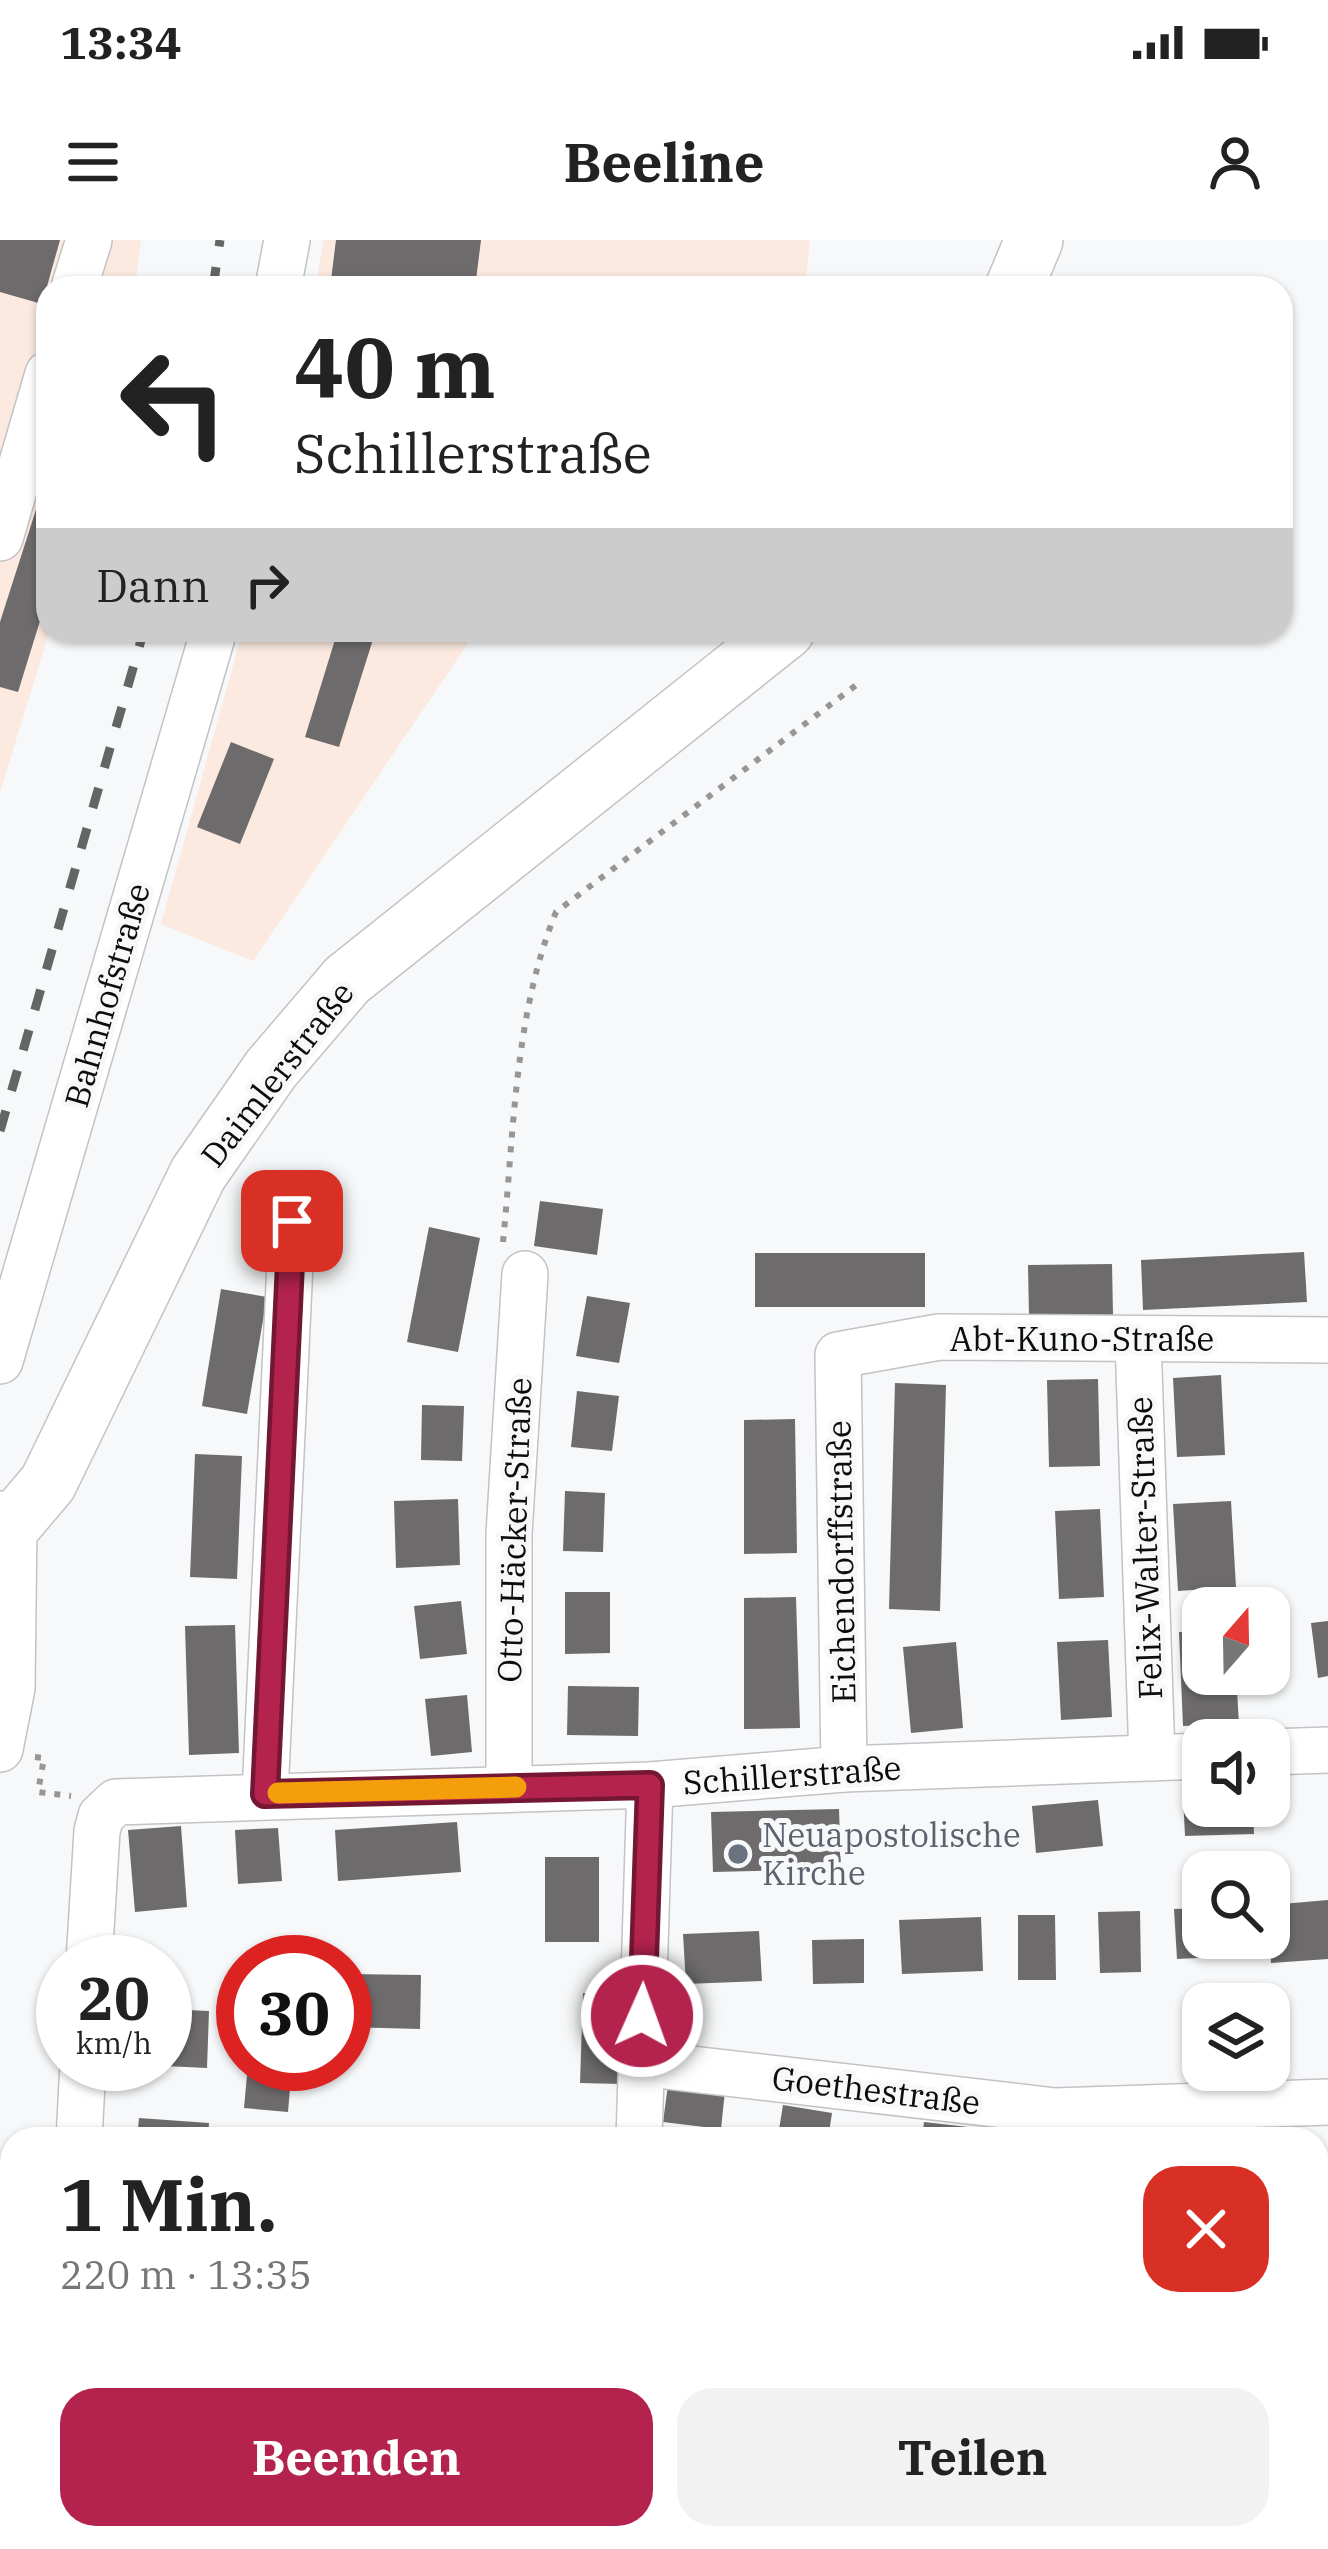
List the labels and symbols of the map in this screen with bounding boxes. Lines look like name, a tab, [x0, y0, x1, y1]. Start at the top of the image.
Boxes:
street label: Bahnhofstraße	[54, 878, 159, 1112]
street label: Daimlerstraße	[191, 972, 363, 1175]
pin	[241, 1170, 343, 1272]
street label: Abt-Kuno-Straße	[950, 1317, 1214, 1360]
street label: Otto-Häcker-Straße	[487, 1377, 540, 1683]
street label: Felix-Walter-Straße	[1118, 1396, 1171, 1700]
street label: Eichendorffstraße	[817, 1420, 864, 1704]
north arrow	[1182, 1587, 1290, 1695]
street label: Schillerstraße	[681, 1745, 902, 1804]
place label: Neuapostolische Kirche	[762, 1813, 1021, 1894]
marker: Neuapostolische Kirche	[725, 1841, 751, 1867]
speed limit sign: 30	[216, 1935, 372, 2091]
position arrow	[579, 1953, 705, 2079]
street label: Goethestraße	[770, 2055, 983, 2124]

